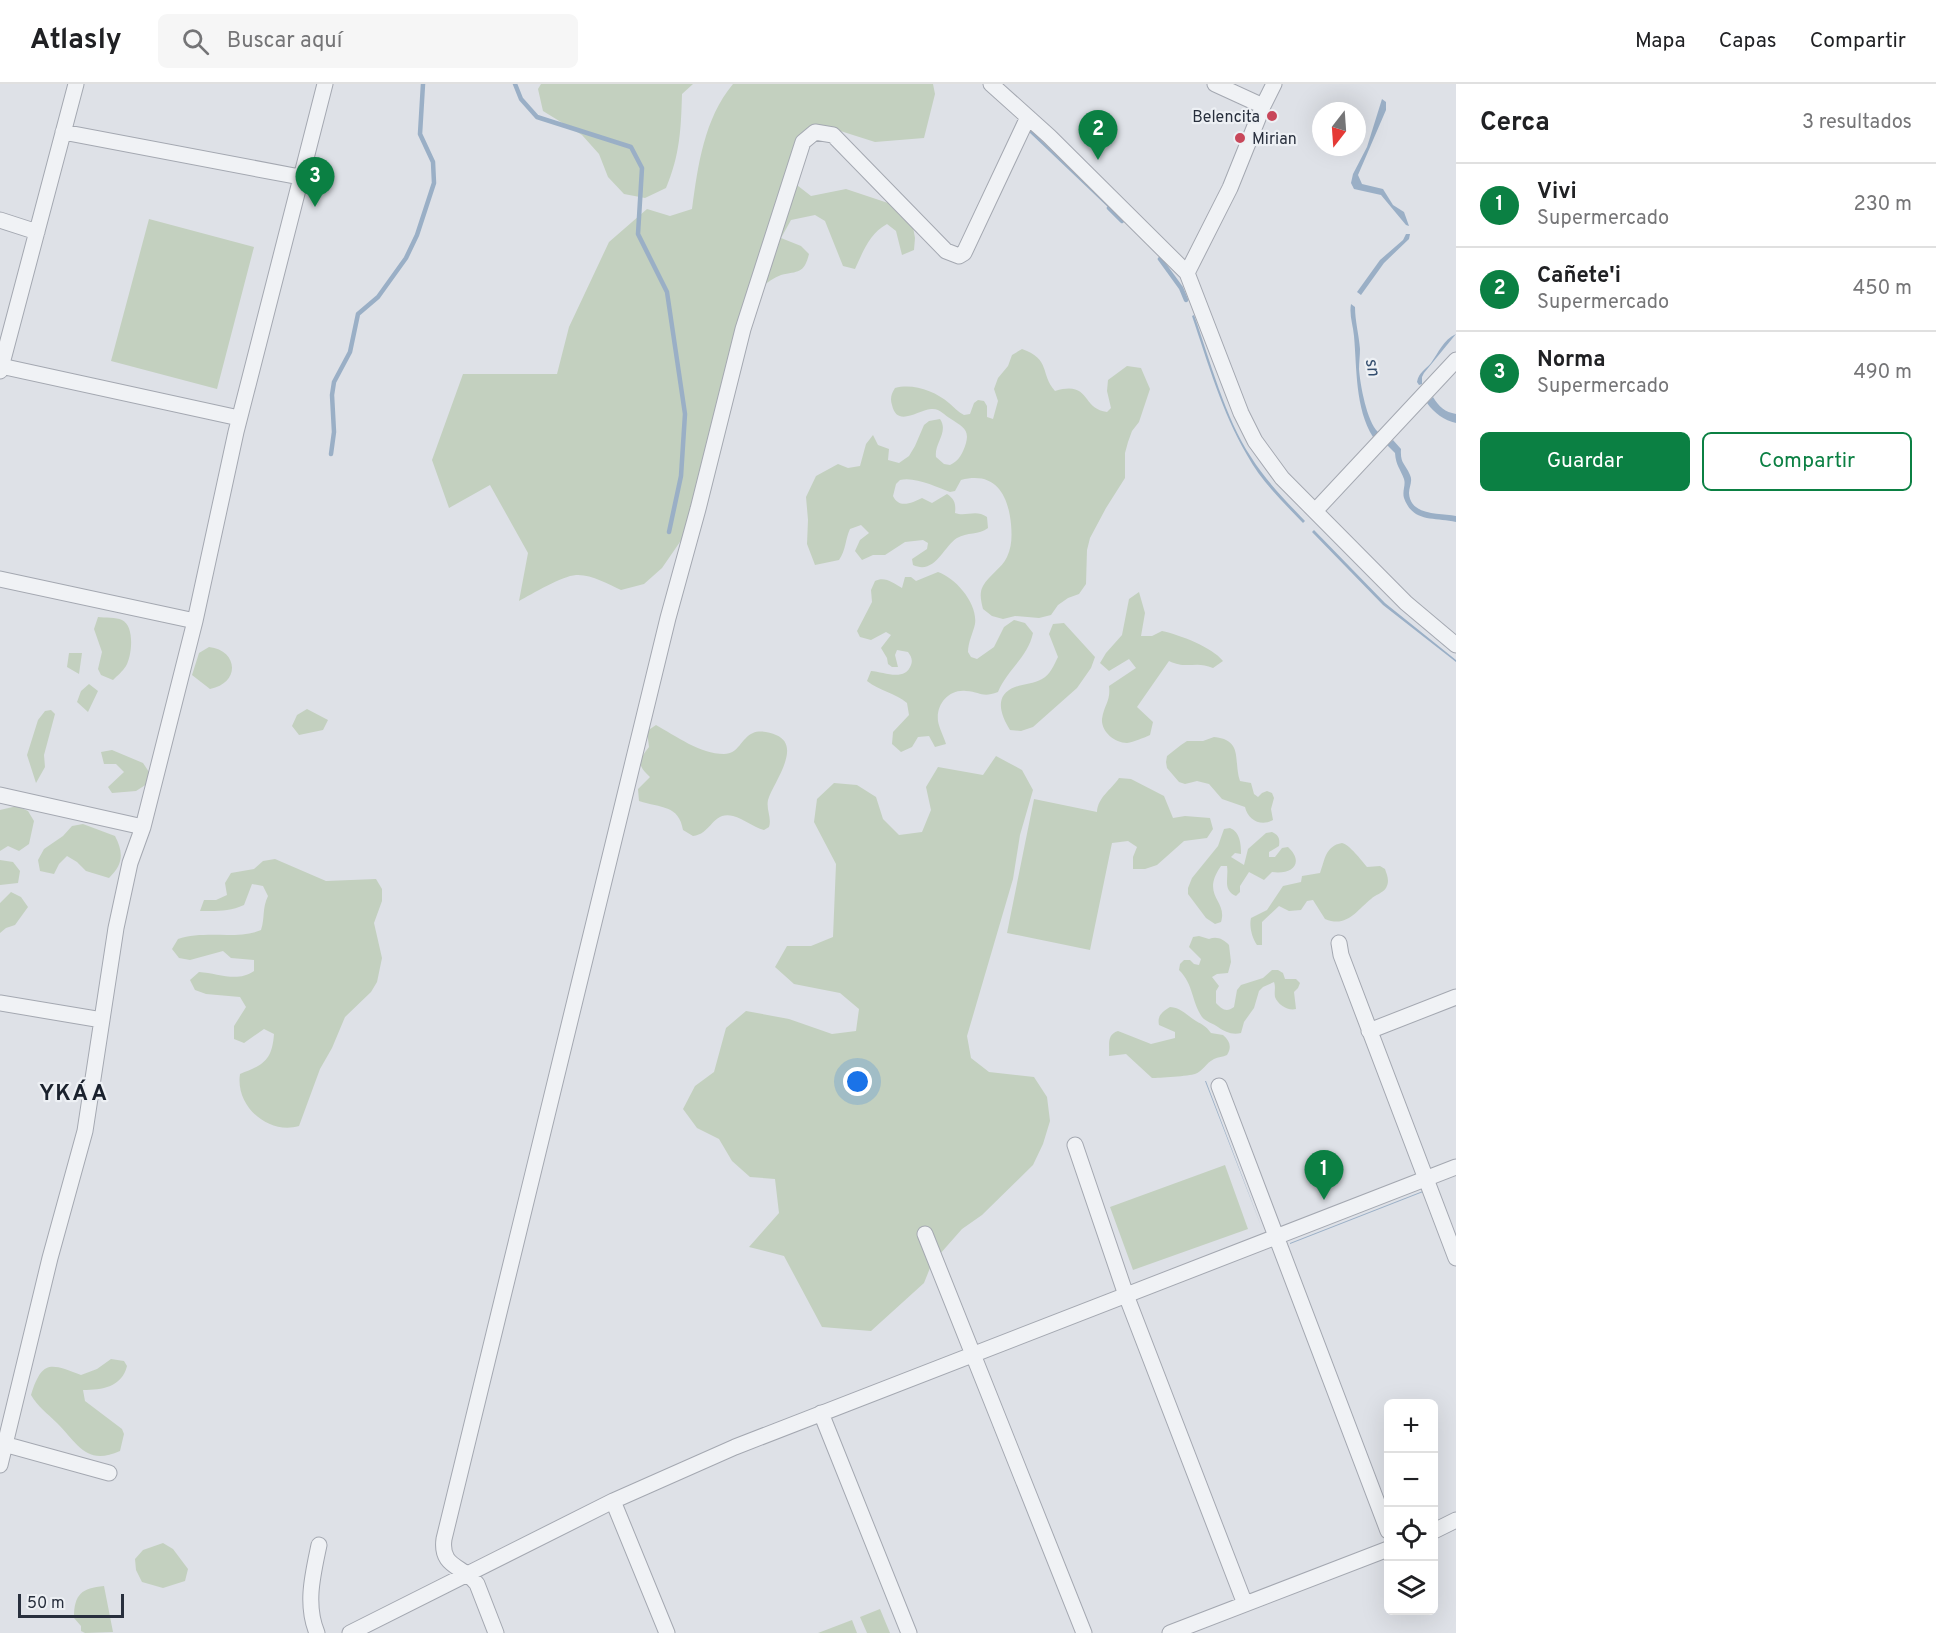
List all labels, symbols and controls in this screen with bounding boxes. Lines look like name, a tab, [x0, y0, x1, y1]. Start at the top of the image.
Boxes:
search box	[158, 14, 578, 68]
text: Atlasly	[30, 23, 122, 59]
icon: search	[179, 25, 212, 58]
text: Buscar aquí	[227, 28, 342, 55]
text: Mapa	[1635, 28, 1686, 55]
text: Capas	[1719, 28, 1777, 55]
text: Compartir	[1810, 28, 1906, 55]
north arrow	[1312, 102, 1366, 156]
text: Cerca	[1480, 107, 1550, 140]
place label: Belencita	[1192, 108, 1260, 128]
marker: Belencita	[1265, 109, 1279, 123]
pin: 2	[1078, 110, 1118, 160]
text: 3 resultados	[1802, 110, 1912, 136]
place label: Mirian	[1252, 130, 1297, 150]
marker: Mirian	[1233, 131, 1247, 145]
pin: 3	[296, 158, 334, 207]
text: Vivi	[1537, 179, 1577, 206]
text: 1	[1496, 192, 1504, 218]
text: 230 m	[1853, 192, 1912, 218]
text: Supermercado	[1537, 206, 1669, 232]
text: Cañete'i	[1537, 263, 1621, 290]
text: 2	[1493, 276, 1506, 302]
text: 450 m	[1853, 276, 1912, 302]
text: Supermercado	[1537, 290, 1669, 316]
text: Norma	[1537, 347, 1606, 374]
water label: sn	[1359, 356, 1385, 378]
text: 3	[1494, 360, 1506, 386]
text: 490 m	[1854, 360, 1912, 386]
text: Supermercado	[1537, 374, 1669, 400]
button: Guardar	[1480, 432, 1690, 491]
button: Compartir	[1702, 432, 1912, 491]
your location	[843, 1067, 872, 1096]
district label: YKA´A	[39, 1079, 109, 1108]
pin: 1	[1304, 1150, 1344, 1200]
map controls	[1384, 1399, 1438, 1615]
button: +	[1384, 1399, 1438, 1453]
button: −	[1384, 1453, 1438, 1507]
button: locate	[1384, 1507, 1438, 1561]
button: layers	[1384, 1561, 1438, 1615]
scale bar	[18, 1591, 124, 1618]
text: 50 m	[27, 1594, 65, 1614]

